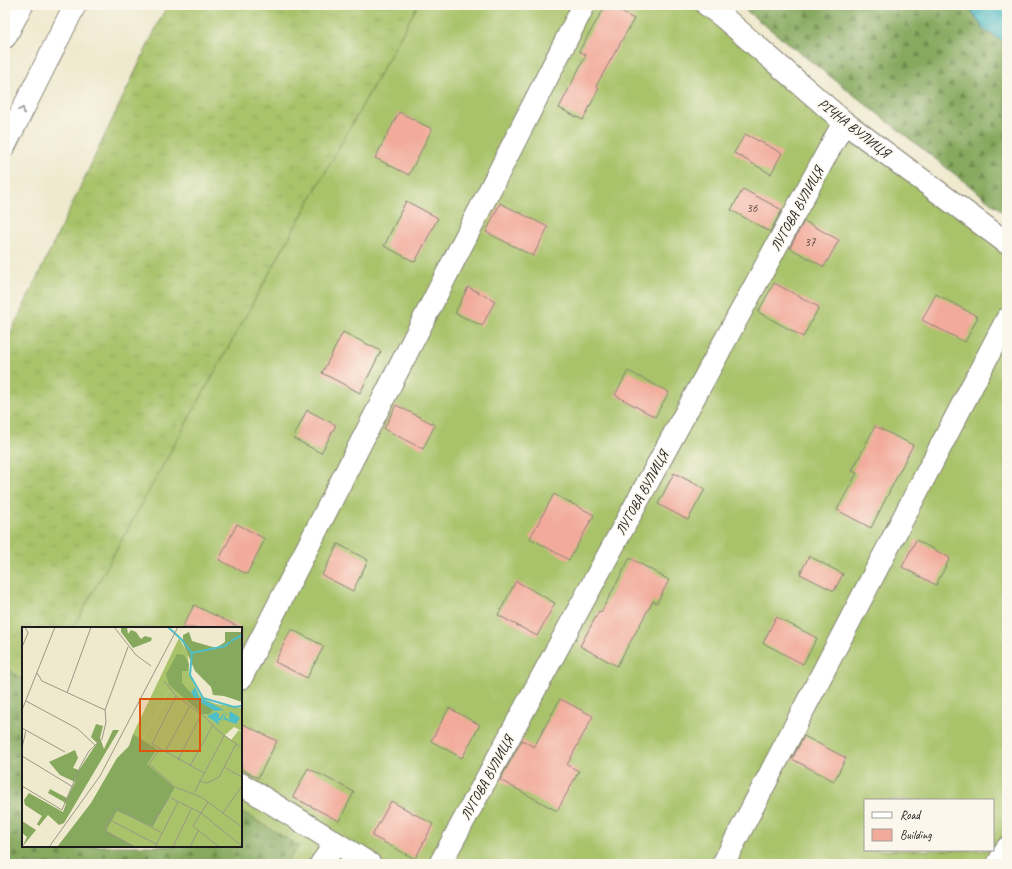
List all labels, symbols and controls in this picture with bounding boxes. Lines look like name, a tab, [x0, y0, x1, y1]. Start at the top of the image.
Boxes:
street label: РІЧНА ВУЛИЦЯ	[815, 95, 895, 163]
one-way arrow	[18, 107, 25, 115]
street label: ЛУГОВА ВУЛИЦЯ	[767, 162, 828, 254]
house number: 36	[747, 200, 758, 216]
house number: 37	[805, 234, 816, 250]
street label: ЛУГОВА ВУЛИЦЯ	[612, 446, 673, 538]
inset map	[22, 627, 242, 847]
street label: ЛУГОВА ВУЛИЦЯ	[457, 731, 518, 823]
legend	[864, 799, 994, 851]
text: Road	[900, 807, 922, 823]
text: Building	[900, 827, 932, 843]

